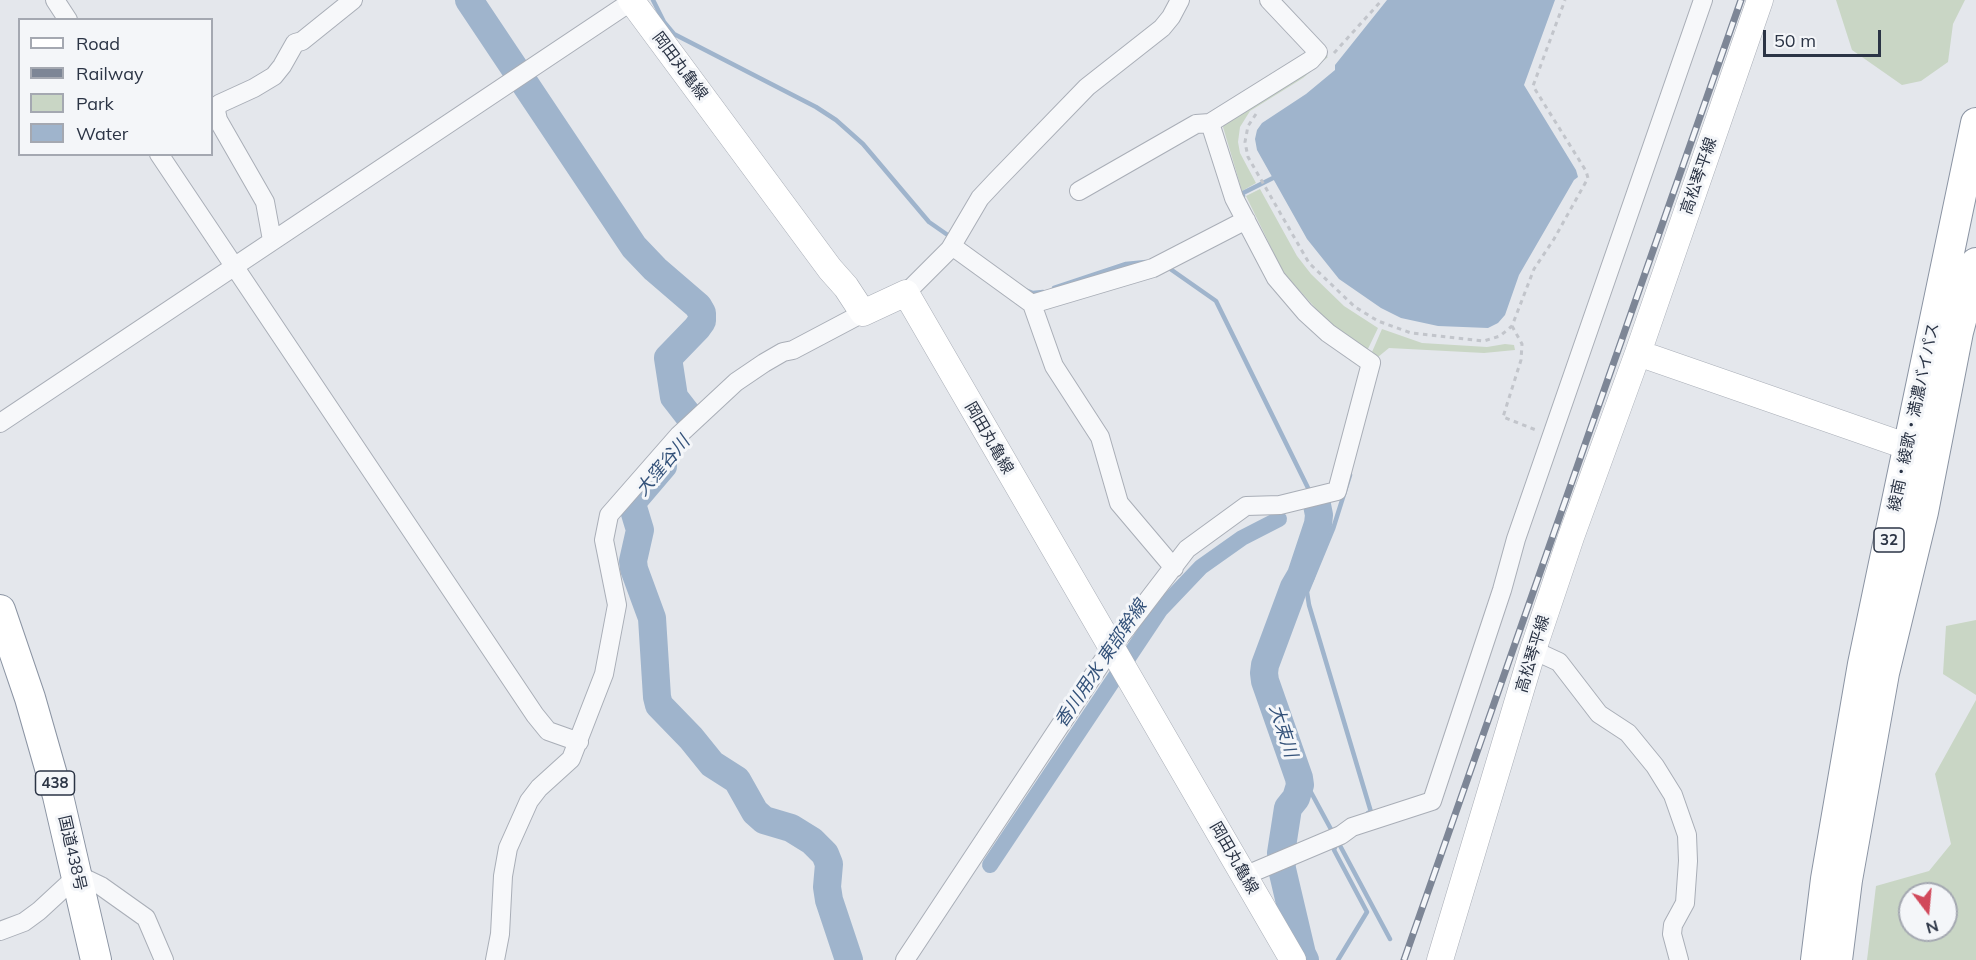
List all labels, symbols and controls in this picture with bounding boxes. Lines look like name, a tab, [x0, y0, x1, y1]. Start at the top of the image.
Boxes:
legend	[18, 18, 213, 156]
scale bar	[1766, 18, 1884, 56]
street label: 岡田丸亀線	[648, 28, 712, 104]
text: 50 m	[1774, 29, 1816, 52]
text: Road	[76, 32, 120, 55]
text: Railway	[76, 62, 144, 85]
text: Park	[76, 92, 114, 115]
text: Water	[76, 122, 128, 145]
street label: 高松琴平線	[1677, 135, 1721, 217]
street label: 綾南・綾歌・満濃バイパス	[1885, 321, 1943, 513]
street label: 岡田丸亀線	[961, 399, 1017, 477]
water label: 大窪谷川	[632, 431, 694, 501]
road number: 32	[1874, 528, 1904, 552]
water label: 香川用水 東部幹線	[1050, 596, 1152, 732]
street label: 高松琴平線	[1512, 613, 1554, 695]
water label: 大束川	[1264, 702, 1302, 760]
road number: 438	[36, 771, 74, 795]
street label: 国道438号	[54, 813, 90, 893]
street label: 岡田丸亀線	[1206, 819, 1262, 897]
north arrow	[1898, 882, 1958, 942]
text: N	[1924, 916, 1941, 939]

